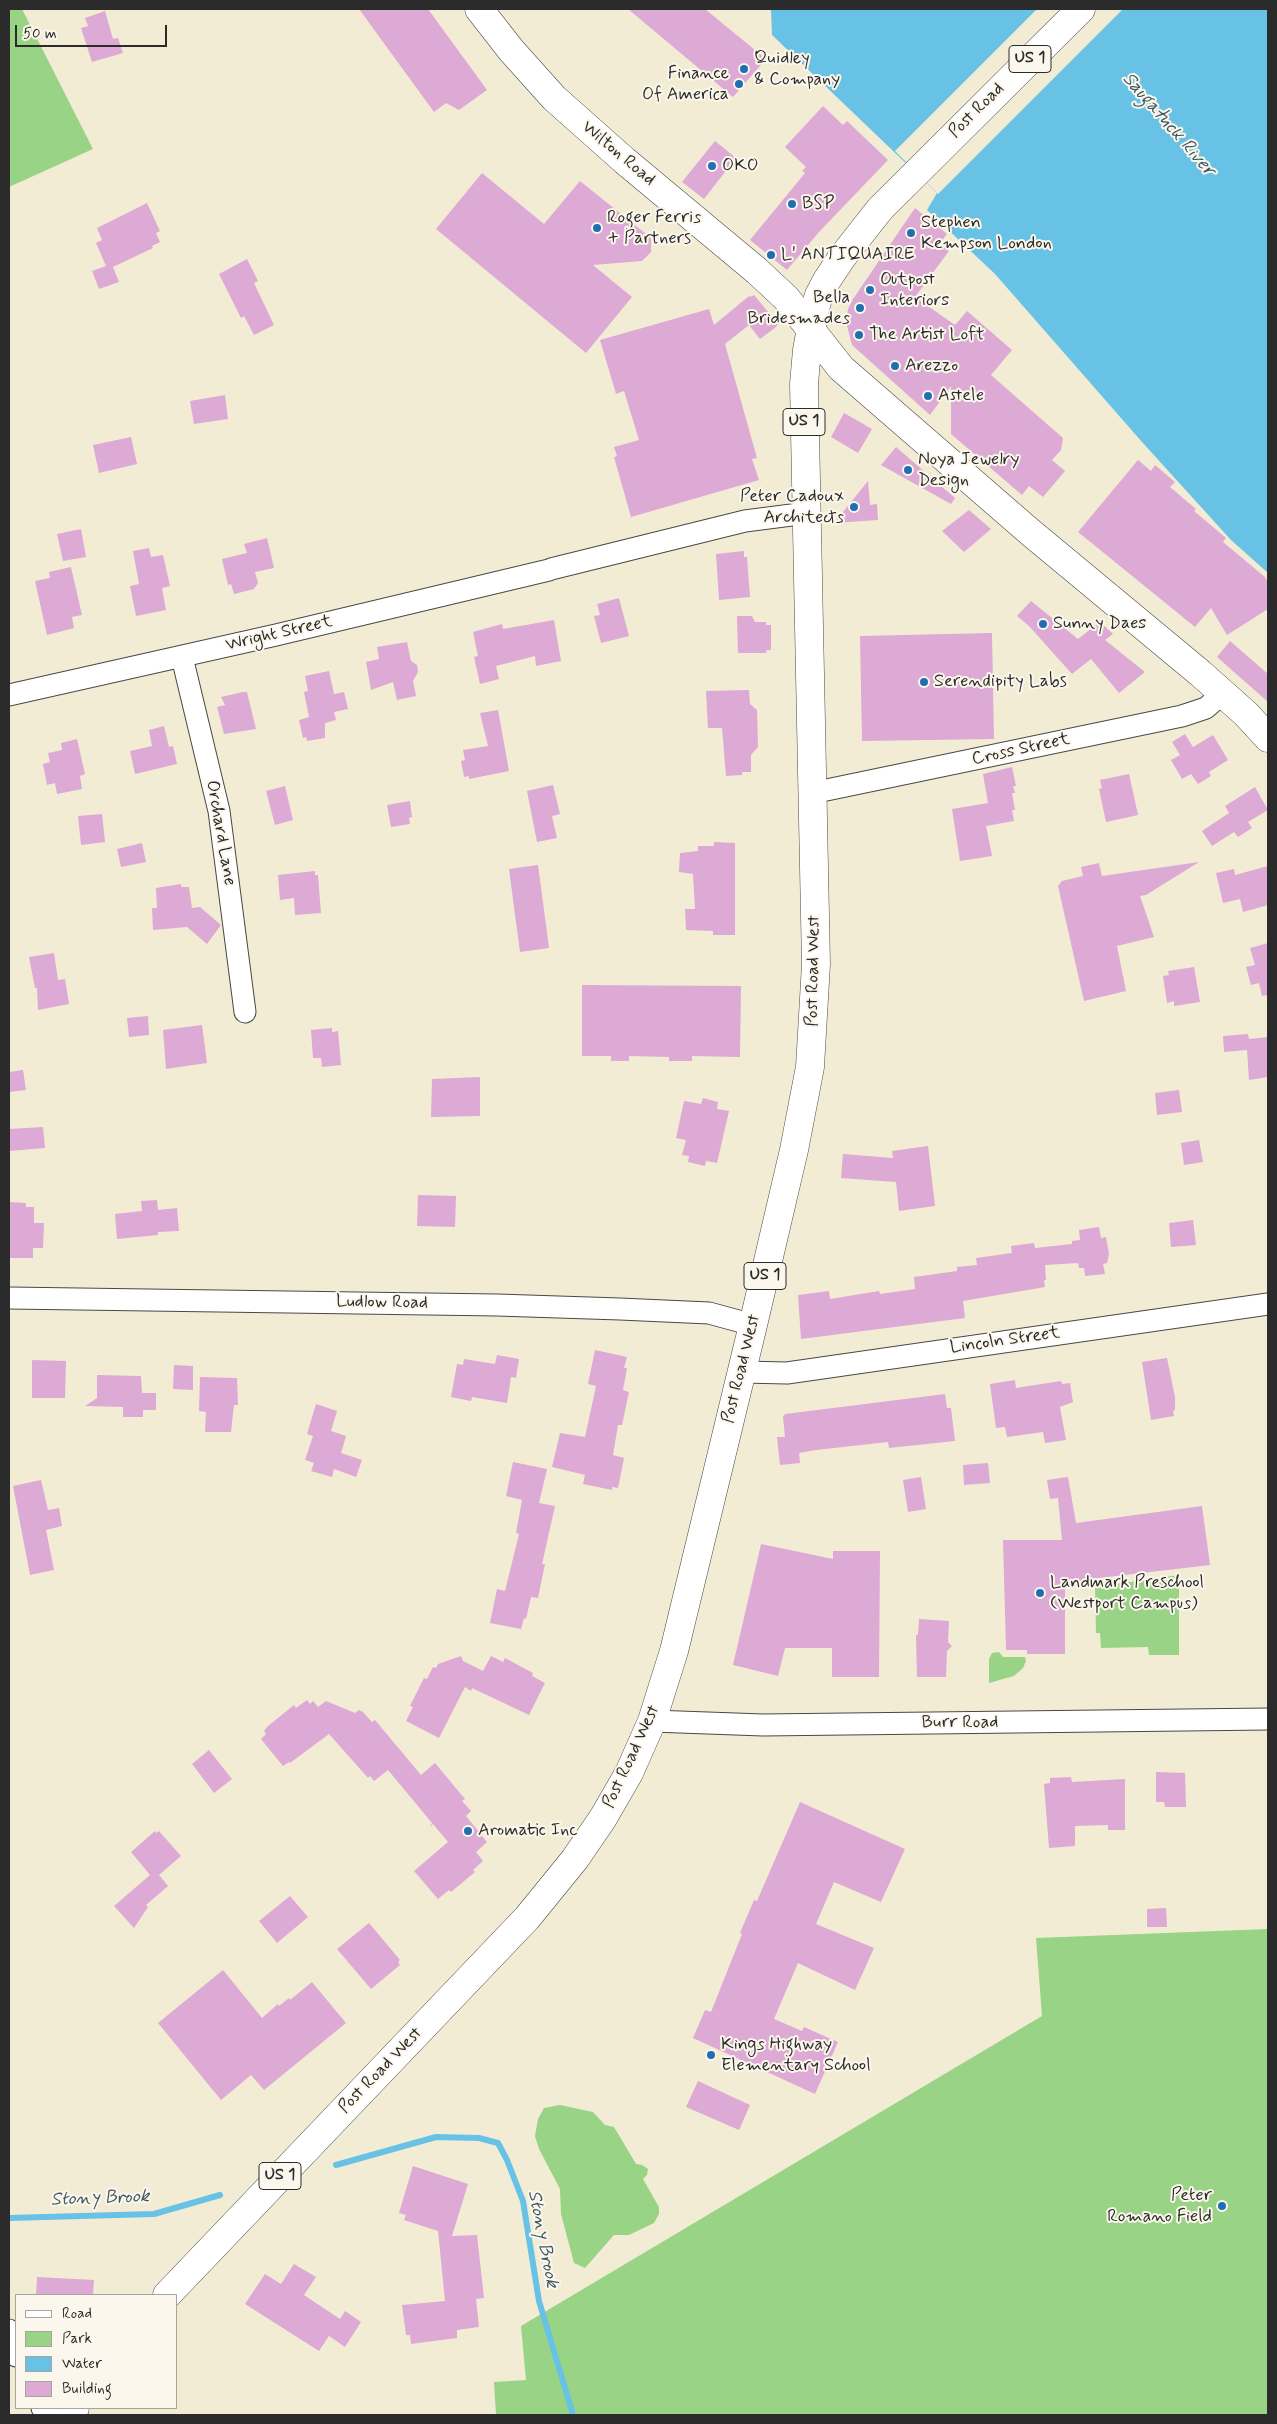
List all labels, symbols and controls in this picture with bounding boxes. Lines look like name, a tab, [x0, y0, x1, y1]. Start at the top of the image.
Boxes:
scale bar	[18, 15, 170, 47]
text: 50 m	[23, 24, 57, 44]
road number: US 1	[1009, 46, 1051, 72]
place label: Quidley & Company	[754, 48, 840, 90]
place label: Finance Of America	[642, 63, 729, 106]
marker: Quidley & Company	[738, 63, 750, 75]
water label: Saugatuck River	[1117, 68, 1219, 182]
marker: Finance Of America	[733, 78, 745, 90]
street label: Post Road	[945, 79, 1009, 143]
street label: Wilton Road	[577, 117, 659, 191]
place label: OKO	[722, 155, 759, 177]
marker: OKO	[706, 160, 718, 172]
place label: BSP	[802, 193, 834, 215]
marker: BSP	[786, 198, 798, 210]
place label: Roger Ferris + Partners	[607, 207, 701, 250]
place label: Stephen Kempson London	[921, 212, 1052, 254]
marker: Roger Ferris + Partners	[591, 222, 603, 234]
marker: Stephen Kempson London	[905, 227, 917, 239]
place label: L' ANTIQUAIRE	[781, 244, 915, 266]
marker: L' ANTIQUAIRE	[765, 249, 777, 261]
place label: Outpost Interiors	[880, 269, 949, 312]
marker: Outpost Interiors	[864, 284, 876, 296]
place label: Bella Bridesmades	[748, 287, 850, 330]
marker: Bella Bridesmades	[854, 302, 866, 314]
place label: The Artist Loft	[869, 324, 985, 346]
marker: The Artist Loft	[853, 329, 865, 341]
place label: Arezzo	[905, 355, 958, 377]
marker: Arezzo	[889, 360, 901, 372]
place label: Astele	[938, 385, 984, 407]
marker: Astele	[922, 390, 934, 402]
road number: US 1	[783, 408, 825, 436]
place label: Noya Jewelry Design	[918, 449, 1020, 492]
marker: Noya Jewelry Design	[902, 464, 914, 476]
place label: Peter Cadoux Architects	[740, 486, 844, 528]
marker: Peter Cadoux Architects	[848, 501, 860, 513]
street label: Wright Street	[224, 611, 334, 657]
place label: Sunny Daes	[1053, 613, 1146, 635]
marker: Sunny Daes	[1037, 618, 1049, 630]
place label: Serendipity Labs	[934, 671, 1067, 693]
marker: Serendipity Labs	[918, 676, 930, 688]
street label: Cross Street	[970, 729, 1072, 771]
street label: Orchard Lane	[200, 779, 240, 887]
street label: Post Road West	[802, 915, 826, 1027]
road number: US 1	[744, 1262, 786, 1290]
street label: Ludlow Road	[336, 1291, 428, 1315]
street label: Post Road West	[718, 1312, 766, 1426]
street label: Lincoln Street	[949, 1323, 1061, 1359]
place label: Landmark Preschool (Westport Campus)	[1050, 1572, 1204, 1615]
marker: Landmark Preschool (Westport Campus)	[1034, 1587, 1046, 1599]
street label: Post Road West	[599, 1702, 665, 1812]
street label: Burr Road	[922, 1712, 998, 1734]
place label: Aromatic Inc	[478, 1820, 578, 1842]
marker: Aromatic Inc	[462, 1825, 474, 1837]
street label: Post Road West	[335, 2023, 427, 2119]
place label: Kings Highway Elementary School	[721, 2034, 871, 2076]
marker: Kings Highway Elementary School	[705, 2049, 717, 2061]
road number: US 1	[259, 2162, 301, 2190]
place label: Peter Romano Field	[1107, 2185, 1212, 2228]
water label: Stony Brook	[50, 2186, 150, 2212]
water label: Stony Brook	[521, 2188, 563, 2290]
marker: Peter Romano Field	[1216, 2200, 1228, 2212]
legend	[15, 2294, 178, 2409]
text: Road	[62, 2304, 92, 2324]
text: Park	[62, 2329, 92, 2349]
text: Water	[62, 2354, 102, 2374]
text: Building	[62, 2379, 112, 2399]

